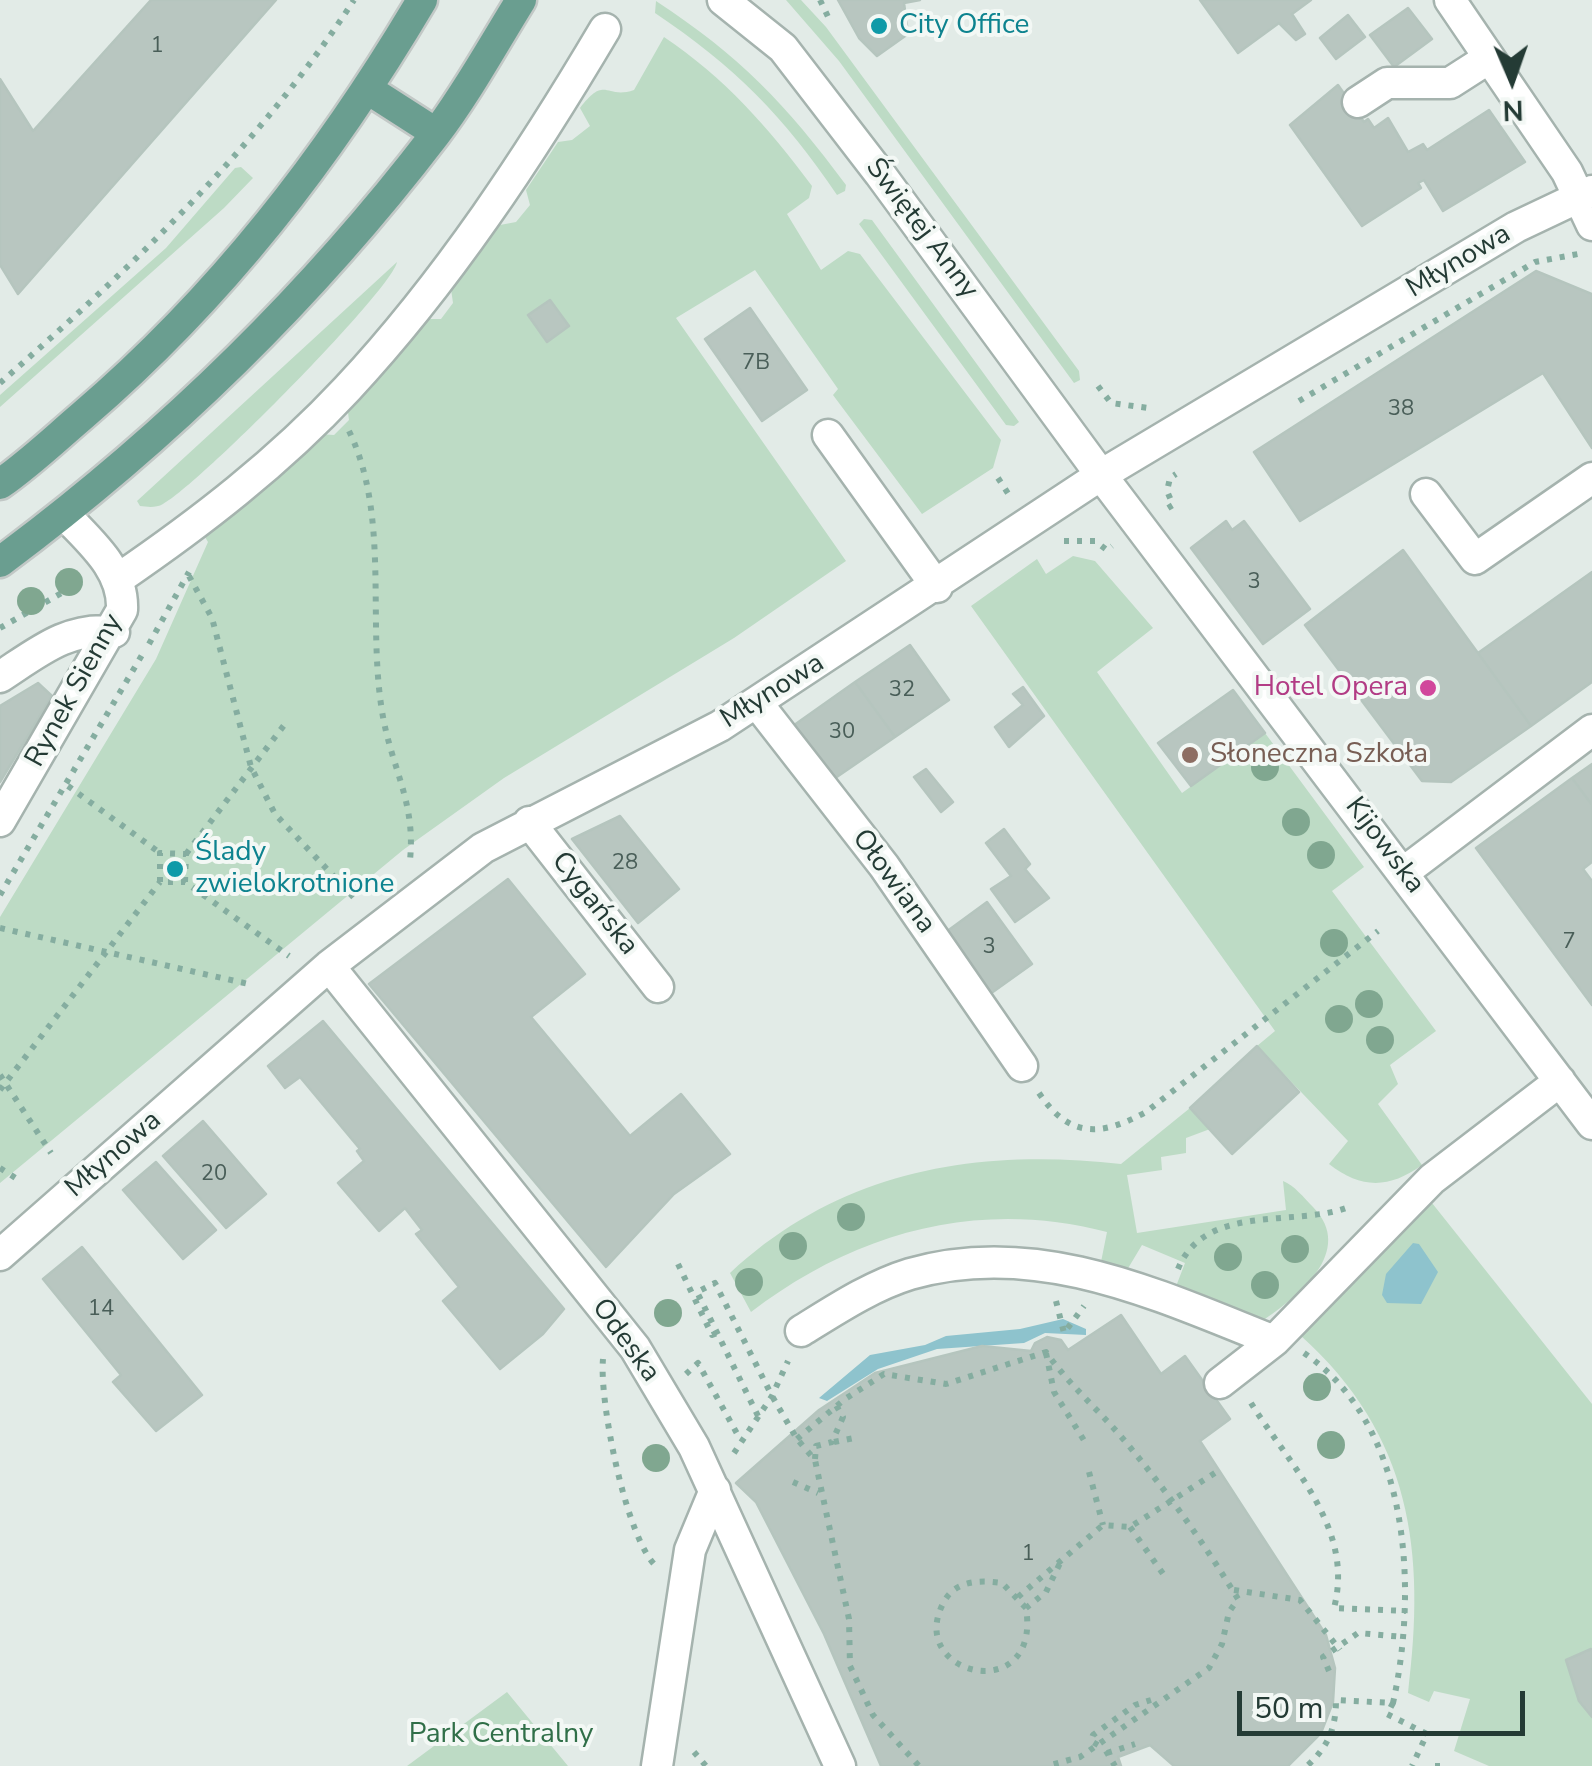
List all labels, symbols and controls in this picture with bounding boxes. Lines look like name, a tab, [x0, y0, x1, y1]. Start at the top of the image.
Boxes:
place label: City Office	[899, 9, 1029, 43]
marker: City Office	[868, 15, 890, 37]
north arrow	[1462, 30, 1562, 130]
house number: 1	[150, 34, 164, 60]
text: N	[1502, 91, 1524, 129]
street label: Świętej Anny	[857, 152, 985, 306]
street label: Młynowa	[1401, 218, 1517, 306]
house number: 7B	[742, 351, 770, 377]
house number: 38	[1388, 397, 1414, 423]
house number: 3	[1247, 570, 1261, 596]
street label: Rynek Sienny	[19, 609, 131, 773]
street label: Młynowa	[715, 647, 831, 737]
place label: Hotel Opera	[1254, 671, 1408, 705]
marker: Hotel Opera	[1417, 677, 1439, 699]
house number: 32	[889, 678, 915, 704]
house number: 30	[829, 720, 855, 746]
place label: Słoneczna Szkoła	[1210, 738, 1428, 772]
marker: Słoneczna Szkoła	[1179, 744, 1201, 766]
street label: Kijowska	[1337, 791, 1431, 901]
street label: Ołowiana	[844, 823, 942, 941]
place label: Ślady zwielokrotnione	[195, 836, 394, 902]
street label: Cygańska	[543, 846, 645, 962]
house number: 28	[612, 851, 638, 877]
marker: Ślady zwielokrotnione	[164, 858, 186, 880]
house number: 7	[1562, 930, 1576, 956]
house number: 3	[982, 935, 996, 961]
street label: Młynowa	[59, 1104, 169, 1206]
house number: 20	[201, 1162, 227, 1188]
street label: Odeska	[584, 1293, 666, 1389]
house number: 14	[88, 1297, 114, 1323]
house number: 1	[1021, 1542, 1035, 1568]
scale bar	[1242, 1671, 1530, 1733]
text: 50 m	[1254, 1688, 1323, 1729]
park label: Park Centralny	[409, 1718, 593, 1752]

